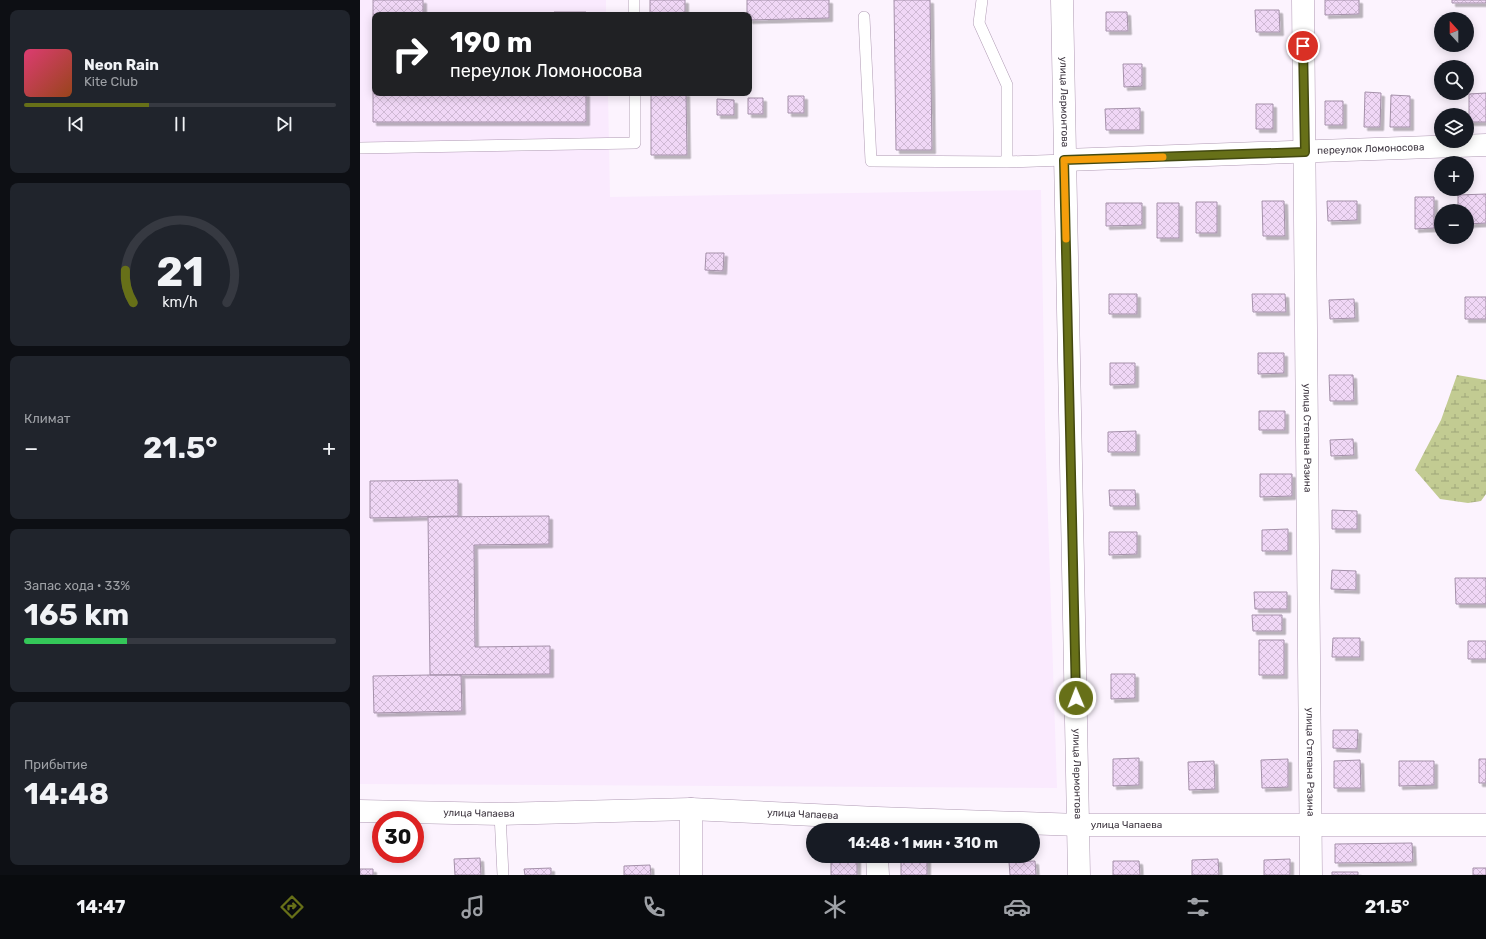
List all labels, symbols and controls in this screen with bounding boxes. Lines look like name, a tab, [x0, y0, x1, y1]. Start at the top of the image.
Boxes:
north arrow	[1434, 12, 1474, 52]
map controls	[1434, 12, 1474, 244]
text: 190 m	[450, 26, 533, 59]
icon: right	[384, 28, 436, 80]
pin	[1286, 29, 1320, 63]
icon: arrive	[1292, 35, 1314, 57]
text: Neon Rain	[84, 56, 159, 74]
street label: улица Лермонтова	[1057, 57, 1071, 147]
text: переулок Ломоносова	[450, 60, 643, 82]
button: search	[1434, 60, 1474, 100]
text: Kite Club	[84, 74, 138, 89]
button: layers	[1434, 108, 1474, 148]
icon: previous	[65, 113, 87, 135]
icon: pause	[169, 113, 191, 135]
icon: next	[273, 113, 295, 135]
street label: переулок Ломоносова	[1317, 141, 1425, 157]
button: +	[1434, 156, 1474, 196]
button: −	[1434, 204, 1474, 244]
text: 21	[156, 246, 204, 295]
text: km/h	[162, 293, 198, 310]
street label: улица Степана Разина	[1301, 383, 1314, 493]
text: Климат	[24, 411, 70, 426]
text: 21.5°	[143, 430, 218, 466]
text: −	[24, 435, 38, 462]
text: +	[322, 435, 336, 462]
text: Запас хода · 33%	[24, 578, 130, 593]
text: 165 km	[24, 597, 129, 633]
position arrow	[1055, 677, 1097, 719]
street label: улица Степана Разина	[1303, 707, 1316, 817]
street label: улица Лермонтова	[1070, 728, 1084, 819]
text: Прибытие	[24, 757, 88, 772]
text: 14:48	[24, 776, 109, 812]
street label: улица Чапаева	[443, 807, 515, 820]
street label: улица Чапаева	[767, 807, 839, 822]
speed limit sign: 30	[372, 811, 424, 863]
street label: улица Чапаева	[1091, 819, 1162, 831]
text: 14:48 · 1 мин · 310 m	[848, 834, 998, 852]
icon: directions	[278, 893, 306, 921]
icon: music	[459, 893, 487, 921]
icon: phone	[640, 893, 668, 921]
icon: climate	[821, 893, 849, 921]
icon: car	[1003, 893, 1031, 921]
icon: filters	[1184, 893, 1212, 921]
text: 14:47	[77, 896, 125, 918]
text: 21.5°	[1365, 896, 1409, 918]

